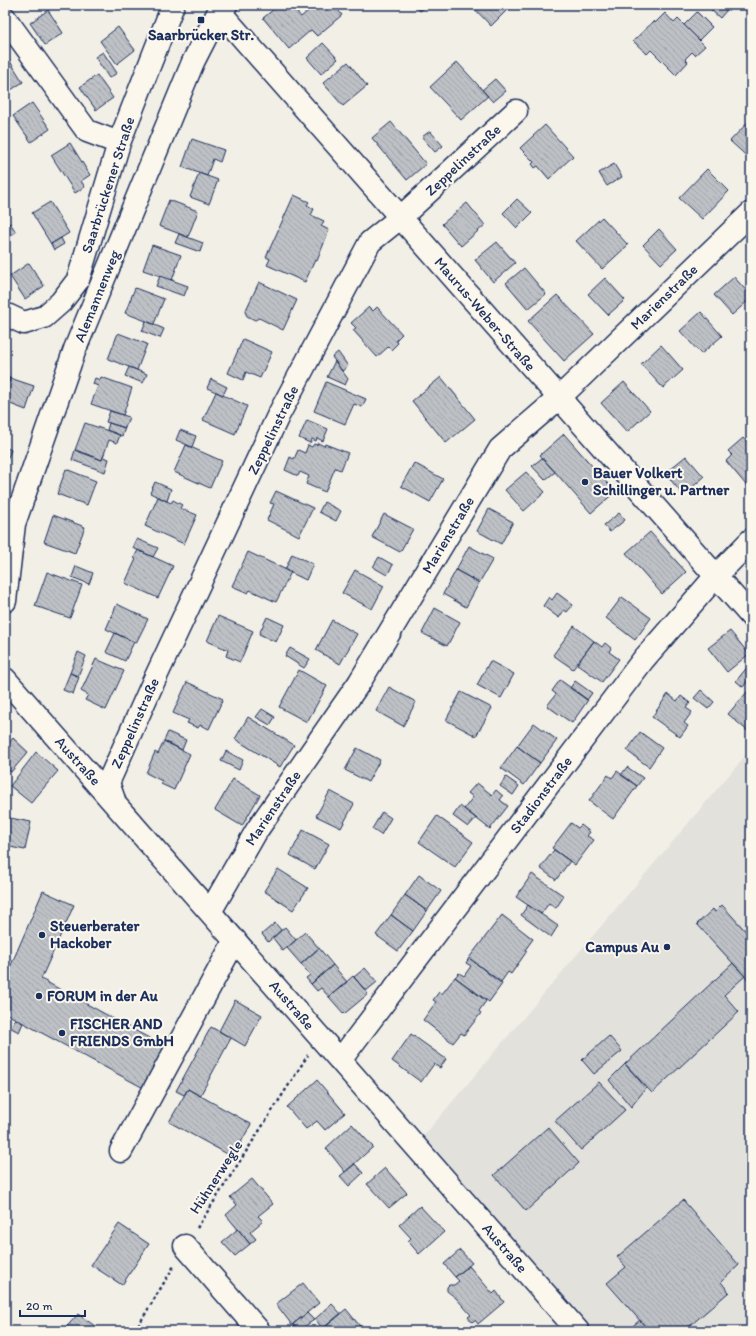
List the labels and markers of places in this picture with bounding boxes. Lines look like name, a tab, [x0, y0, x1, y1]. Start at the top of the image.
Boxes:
marker: Saarbrücker Str.	[196, 15, 206, 25]
place label: Saarbrücker Str.	[148, 26, 254, 44]
place label: Bauer Volkert Schillinger u. Partner	[593, 464, 730, 500]
marker: Bauer Volkert Schillinger u. Partner	[580, 477, 590, 487]
place label: Steuerberater Hackober	[50, 917, 140, 952]
marker: Steuerberater Hackober	[37, 930, 47, 940]
place label: Campus Au	[585, 938, 660, 957]
marker: Campus Au	[662, 942, 672, 952]
place label: FORUM in der Au	[47, 987, 159, 1005]
marker: FORUM in der Au	[34, 991, 44, 1001]
place label: FISCHER AND FRIENDS GmbH	[70, 1015, 174, 1050]
marker: FISCHER AND FRIENDS GmbH	[57, 1028, 67, 1038]

